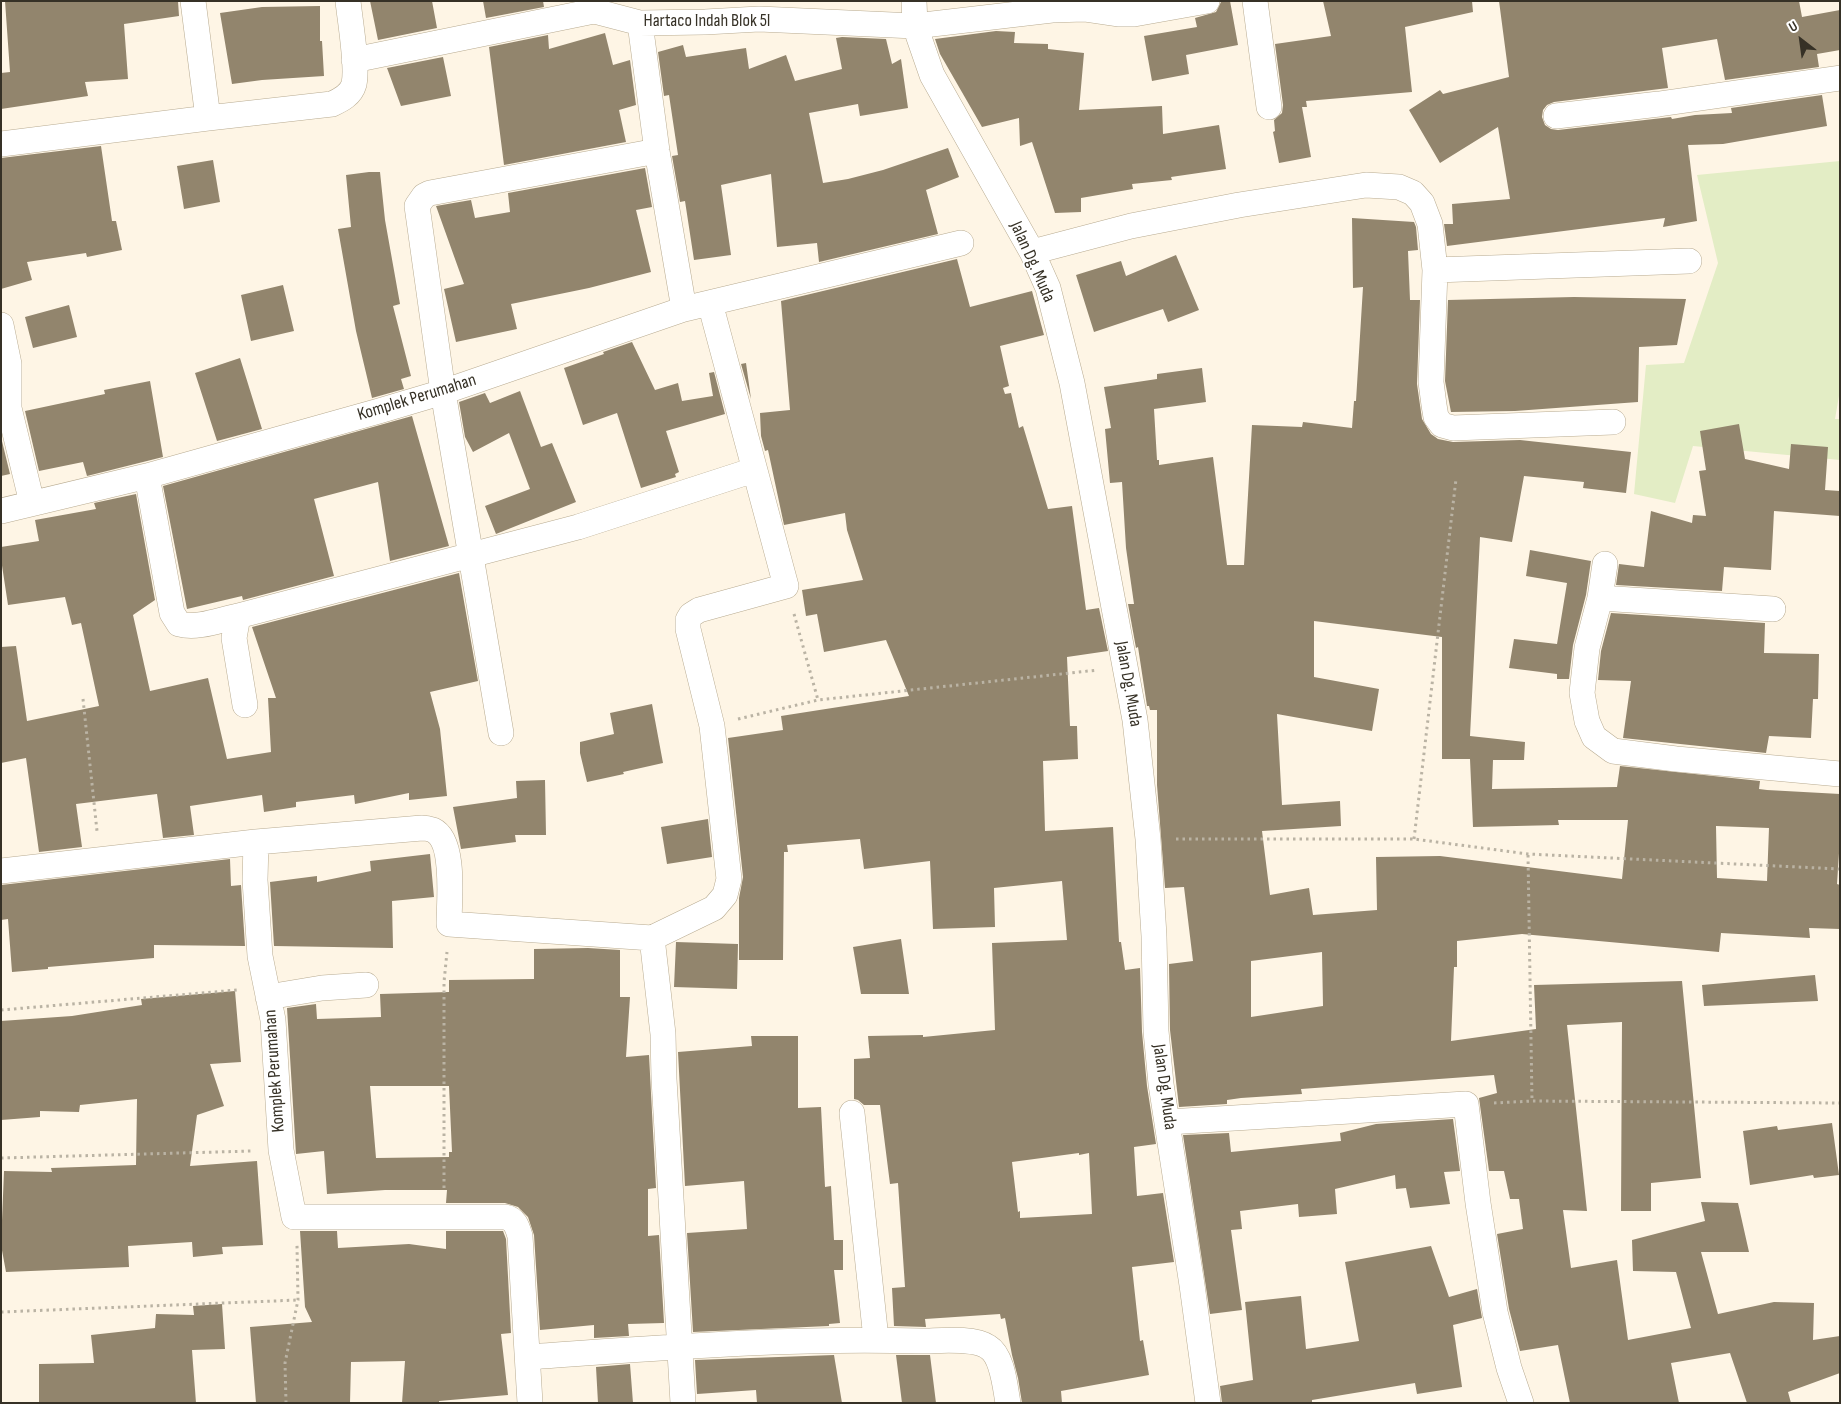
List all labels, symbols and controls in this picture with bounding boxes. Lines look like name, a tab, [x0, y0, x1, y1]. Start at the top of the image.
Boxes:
street label: Hartaco Indah Blok 5I	[643, 10, 771, 32]
north arrow	[1776, 15, 1826, 65]
text: U	[1786, 17, 1801, 36]
street label: Jalan Dg. Muda	[1005, 218, 1059, 306]
street label: Komplek Perumahan	[355, 370, 479, 426]
street label: Jalan Dg. Muda	[1110, 640, 1146, 728]
street label: Komplek Perumahan	[260, 1009, 290, 1133]
street label: Jalan Dg. Muda	[1147, 1043, 1181, 1131]

